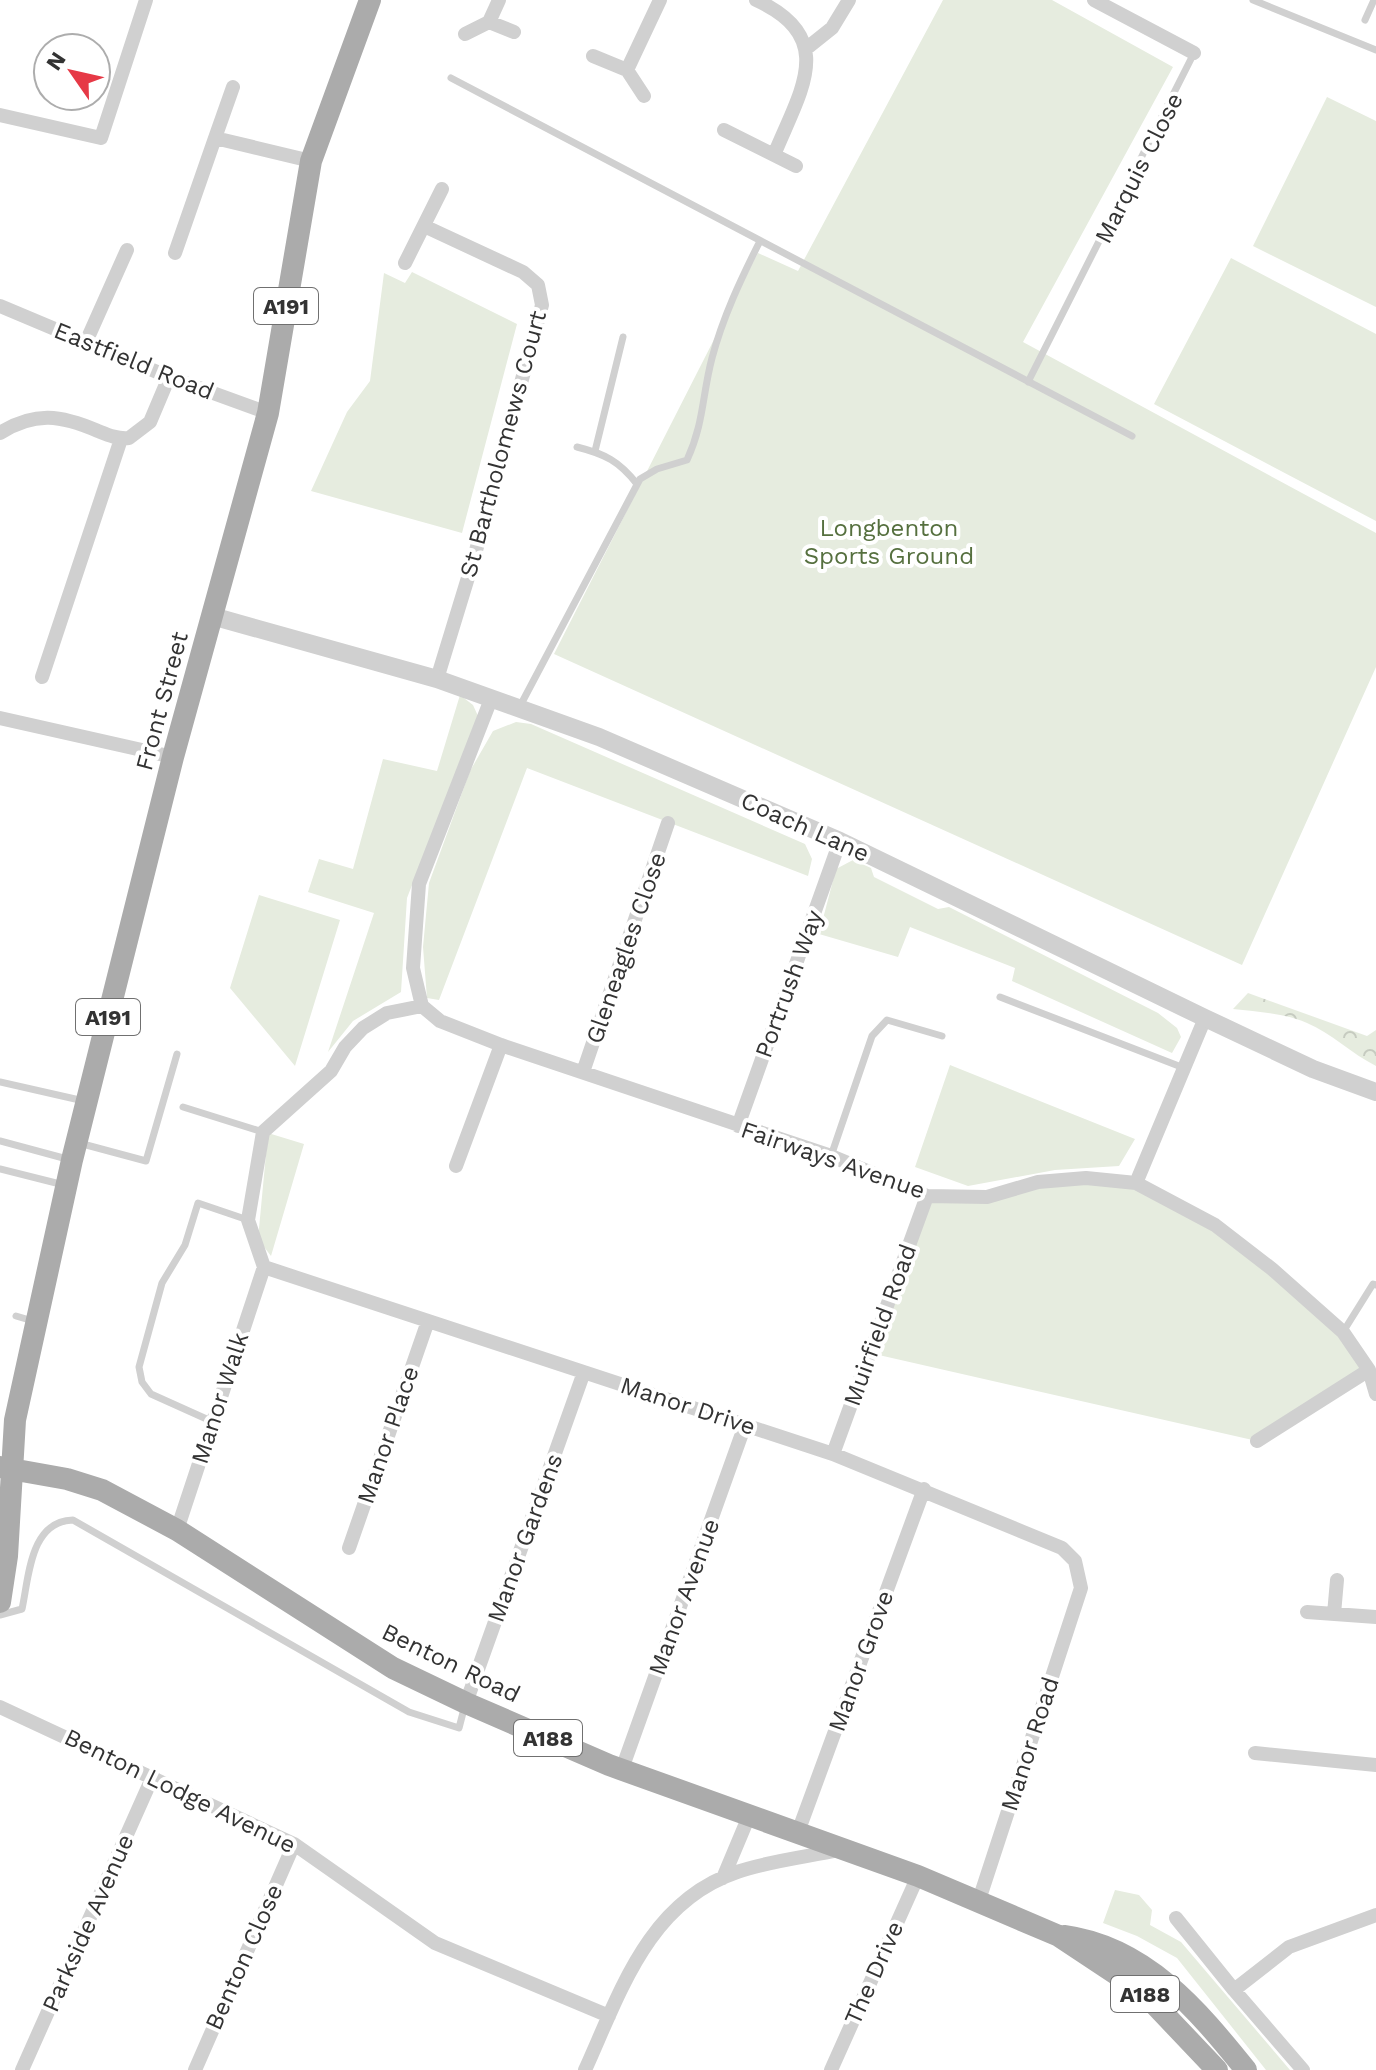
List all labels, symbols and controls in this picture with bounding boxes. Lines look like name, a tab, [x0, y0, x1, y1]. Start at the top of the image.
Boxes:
north arrow	[32, 32, 112, 112]
text: N	[41, 47, 71, 75]
street label: Marquis Close	[1089, 88, 1189, 248]
road number: A191	[254, 288, 318, 324]
street label: St Bartholomews Court	[454, 308, 552, 580]
street label: Eastfield Road	[50, 316, 218, 406]
park label: Longbenton Sports Ground	[804, 514, 974, 570]
street label: Front Street	[130, 628, 194, 774]
street label: Coach Lane	[736, 786, 874, 868]
street label: Gleneagles Close	[580, 849, 672, 1047]
street label: Portrush Way	[749, 906, 829, 1062]
road number: A191	[76, 999, 140, 1035]
street label: Fairways Avenue	[737, 1115, 929, 1205]
street label: Muirfield Road	[838, 1240, 922, 1410]
street label: Manor Walk	[186, 1328, 255, 1467]
street label: Manor Place	[351, 1363, 425, 1507]
street label: Manor Drive	[617, 1371, 759, 1441]
street label: Manor Gardens	[482, 1450, 568, 1626]
street label: Manor Avenue	[643, 1515, 725, 1679]
street label: Manor Grove	[823, 1587, 899, 1735]
street label: Benton Road	[377, 1617, 525, 1709]
street label: Manor Road	[995, 1673, 1065, 1815]
road number: A188	[514, 1720, 582, 1756]
street label: Benton Lodge Avenue	[60, 1723, 300, 1859]
street label: Parkside Avenue	[36, 1830, 140, 2016]
street label: Benton Close	[199, 1880, 289, 2034]
street label: The Drive	[839, 1917, 909, 2029]
road number: A188	[1111, 1976, 1179, 2012]

